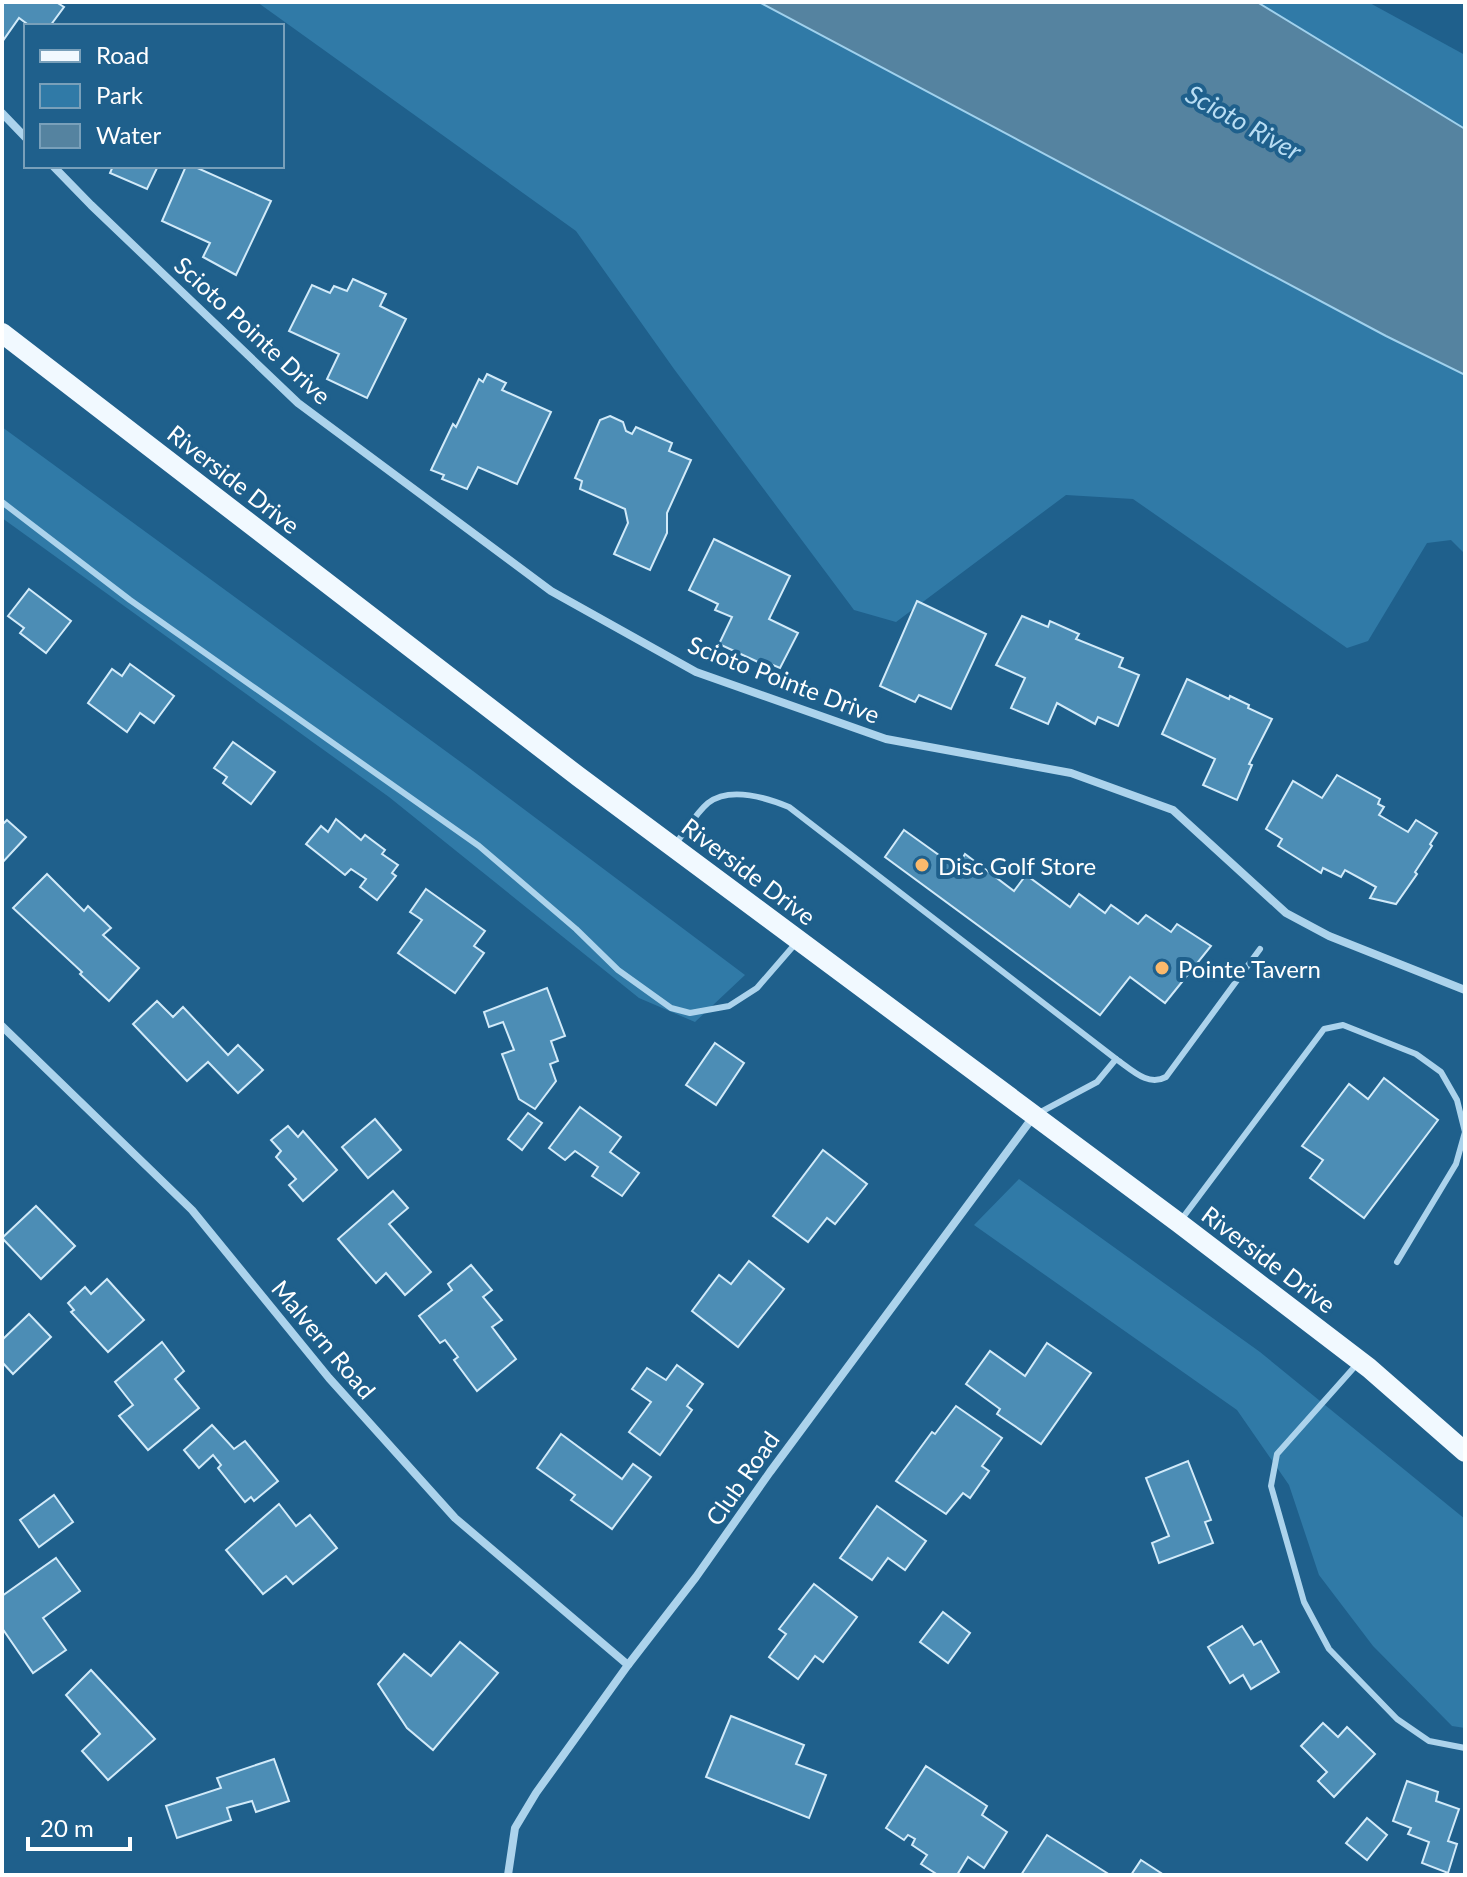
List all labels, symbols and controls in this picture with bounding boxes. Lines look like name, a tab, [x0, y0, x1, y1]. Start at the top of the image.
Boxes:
legend	[24, 24, 284, 168]
text: Road	[96, 40, 149, 69]
water label: Scioto River	[1181, 77, 1308, 167]
text: Park	[96, 80, 144, 109]
text: Water	[96, 120, 161, 149]
street label: Scioto Pointe Drive	[169, 250, 337, 410]
street label: Riverside Drive	[162, 418, 306, 540]
street label: Scioto Pointe Drive	[684, 629, 884, 729]
street label: Riverside Drive	[677, 811, 821, 931]
place label: Disc Golf Store	[938, 851, 1096, 880]
marker: Disc Golf Store	[913, 856, 931, 874]
place label: Pointe Tavern	[1178, 954, 1321, 983]
marker: Pointe Tavern	[1153, 959, 1171, 977]
street label: Riverside Drive	[1197, 1199, 1341, 1319]
street label: Malvern Road	[266, 1274, 382, 1404]
street label: Club Road	[699, 1425, 785, 1531]
scale bar	[28, 1801, 130, 1851]
text: 20 m	[40, 1813, 94, 1842]

